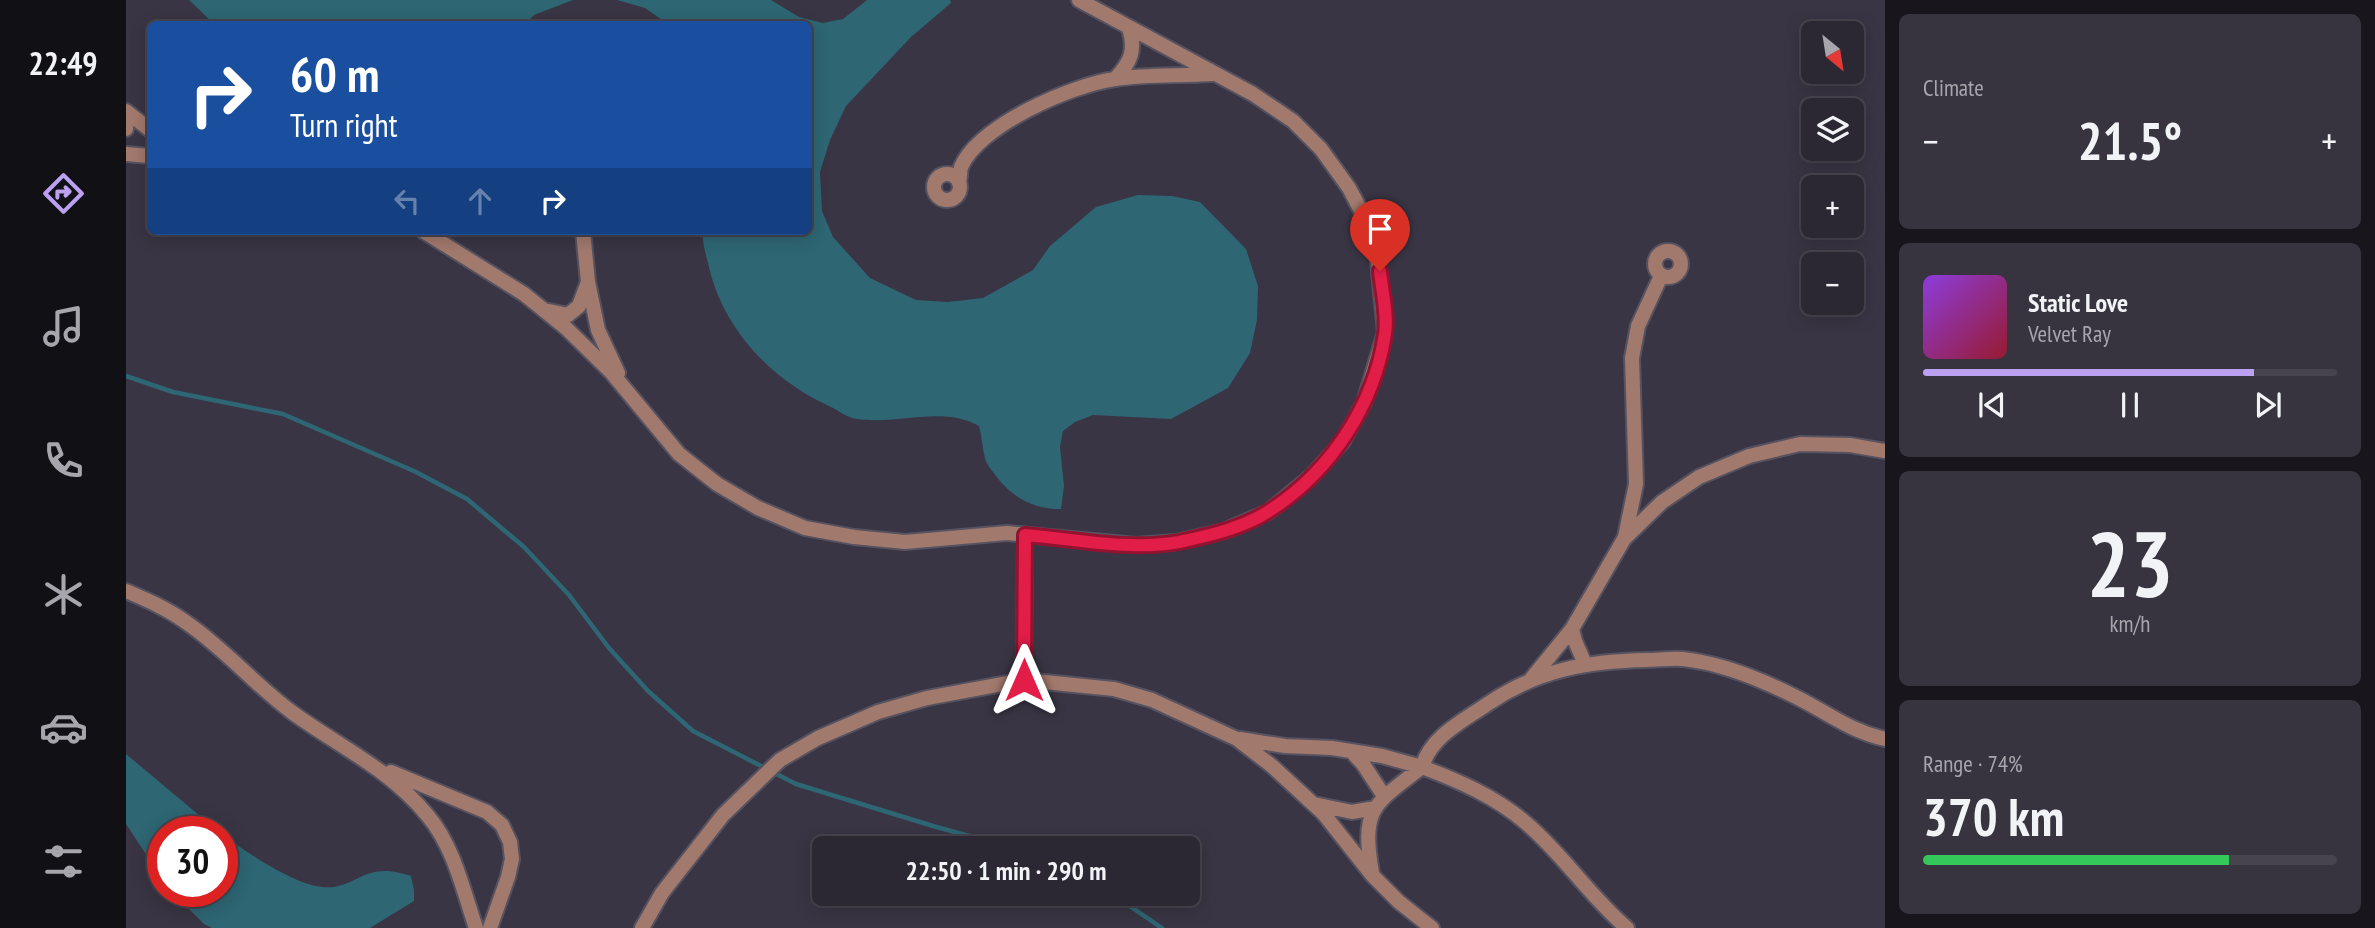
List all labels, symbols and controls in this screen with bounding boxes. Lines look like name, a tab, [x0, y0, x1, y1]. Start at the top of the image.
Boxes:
north arrow	[1801, 21, 1864, 84]
map controls	[1801, 21, 1864, 315]
text: 22:49	[28, 42, 98, 84]
text: 60 m	[290, 42, 379, 106]
icon: right	[175, 49, 266, 140]
text: Climate	[1923, 73, 1984, 102]
button: layers	[1801, 98, 1864, 161]
text: Turn right	[290, 104, 398, 146]
text: 21.5°	[2078, 107, 2182, 174]
text: −	[1923, 116, 1939, 165]
text: +	[2321, 116, 2337, 165]
icon: directions	[39, 169, 88, 218]
button: +	[1801, 175, 1864, 238]
icon: left	[388, 182, 426, 220]
icon: ahead	[461, 182, 499, 220]
icon: right	[534, 182, 572, 220]
pin	[1350, 199, 1410, 271]
icon: arrive	[1361, 210, 1399, 248]
button: −	[1801, 252, 1864, 315]
text: Static Love	[2028, 286, 2128, 319]
icon: music	[39, 302, 88, 351]
text: Velvet Ray	[2028, 319, 2111, 348]
icon: previous	[1973, 386, 2011, 424]
icon: pause	[2111, 386, 2149, 424]
icon: next	[2249, 386, 2287, 424]
icon: phone	[39, 436, 88, 485]
text: 23	[2087, 504, 2174, 622]
icon: climate	[39, 570, 88, 619]
text: km/h	[2110, 609, 2150, 638]
position arrow	[987, 643, 1061, 717]
icon: car	[39, 703, 88, 752]
text: Range · 74%	[1923, 749, 2023, 778]
text: 370 km	[1923, 783, 2064, 850]
speed limit sign: 30	[147, 816, 238, 907]
icon: filters	[39, 837, 88, 886]
text: 22:50 · 1 min · 290 m	[906, 854, 1106, 887]

